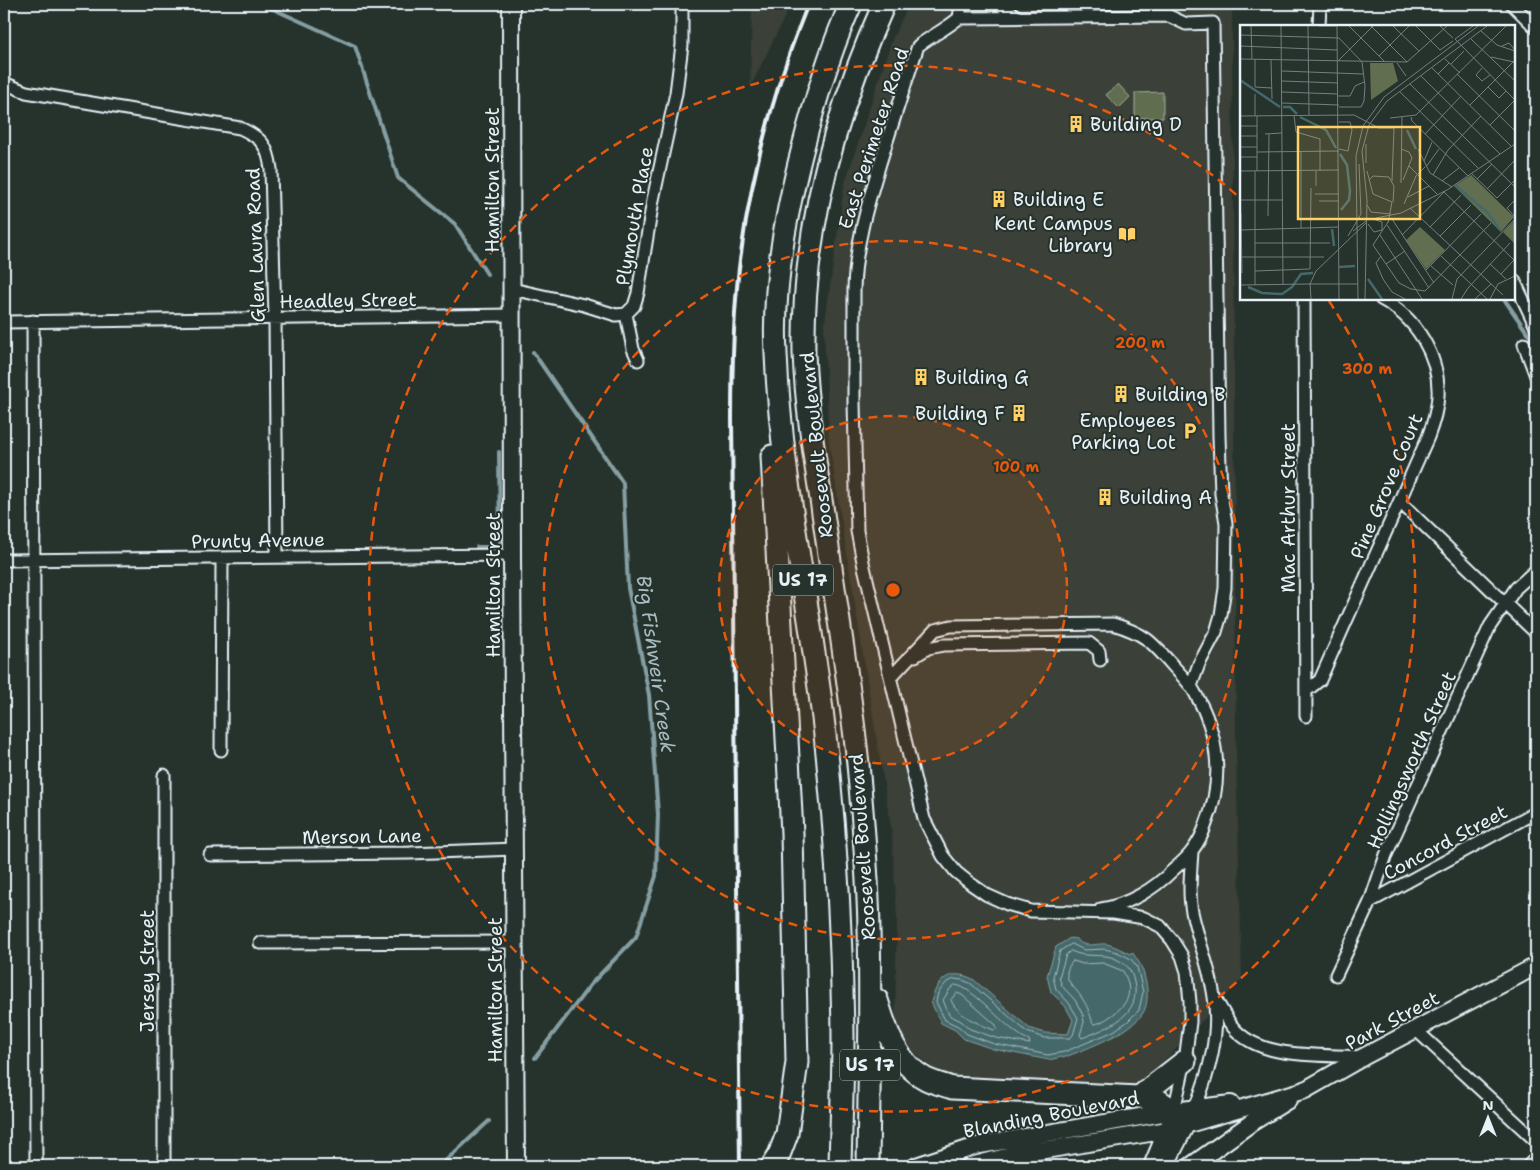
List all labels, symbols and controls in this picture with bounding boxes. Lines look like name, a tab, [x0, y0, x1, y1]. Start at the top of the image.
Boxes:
inset map	[1240, 25, 1515, 300]
street label: East Perimeter Road	[832, 44, 915, 232]
street label: Hamilton Street	[480, 107, 505, 253]
place label: Building D	[1090, 112, 1182, 137]
building icon: Building D	[1066, 114, 1086, 134]
street label: Plymouth Place	[610, 145, 659, 288]
street label: Glen Laura Road	[240, 167, 271, 323]
place label: Building E	[1013, 187, 1104, 212]
building icon: Building E	[989, 189, 1009, 209]
place label: Kent Campus Library	[994, 211, 1113, 258]
library icon: Kent Campus Library	[1117, 224, 1137, 244]
street label: Headley Street	[279, 287, 417, 314]
text: 200 m	[1115, 333, 1165, 353]
street label: Roosevelt Boulevard	[794, 351, 839, 539]
text: 300 m	[1342, 359, 1392, 379]
place label: Building G	[935, 365, 1029, 390]
building icon: Building G	[911, 367, 931, 387]
place label: Building B	[1135, 382, 1226, 407]
building icon: Building B	[1111, 384, 1131, 404]
place label: Building F	[915, 401, 1005, 426]
building icon: Building F	[1009, 403, 1029, 423]
place label: Employees Parking Lot	[1071, 408, 1176, 455]
street label: Pine Grove Court	[1345, 410, 1428, 563]
parking icon: Employees Parking Lot	[1180, 421, 1200, 441]
street label: Mac Arthur Street	[1276, 423, 1301, 593]
text: 100 m	[993, 457, 1039, 477]
place label: Building A	[1119, 485, 1212, 510]
building icon: Building A	[1095, 487, 1115, 507]
street label: Hamilton Street	[481, 512, 506, 658]
street label: Prunty Avenue	[191, 527, 325, 554]
road number: US 17	[773, 564, 833, 596]
water label: Big Fishweir Creek	[631, 573, 681, 755]
centre of rings	[884, 581, 902, 599]
street label: Hollingsworth Street	[1361, 668, 1462, 853]
street label: Roosevelt Boulevard	[844, 753, 881, 941]
street label: Concord Street	[1379, 799, 1512, 886]
street label: Merson Lane	[302, 823, 422, 850]
street label: Jersey Street	[135, 910, 160, 1032]
street label: Hamilton Street	[483, 917, 508, 1063]
street label: Park Street	[1341, 985, 1444, 1056]
road number: US 17	[840, 1050, 900, 1080]
street label: Blanding Boulevard	[961, 1085, 1141, 1144]
north arrow	[1462, 1092, 1512, 1142]
text: N	[1482, 1096, 1494, 1114]

